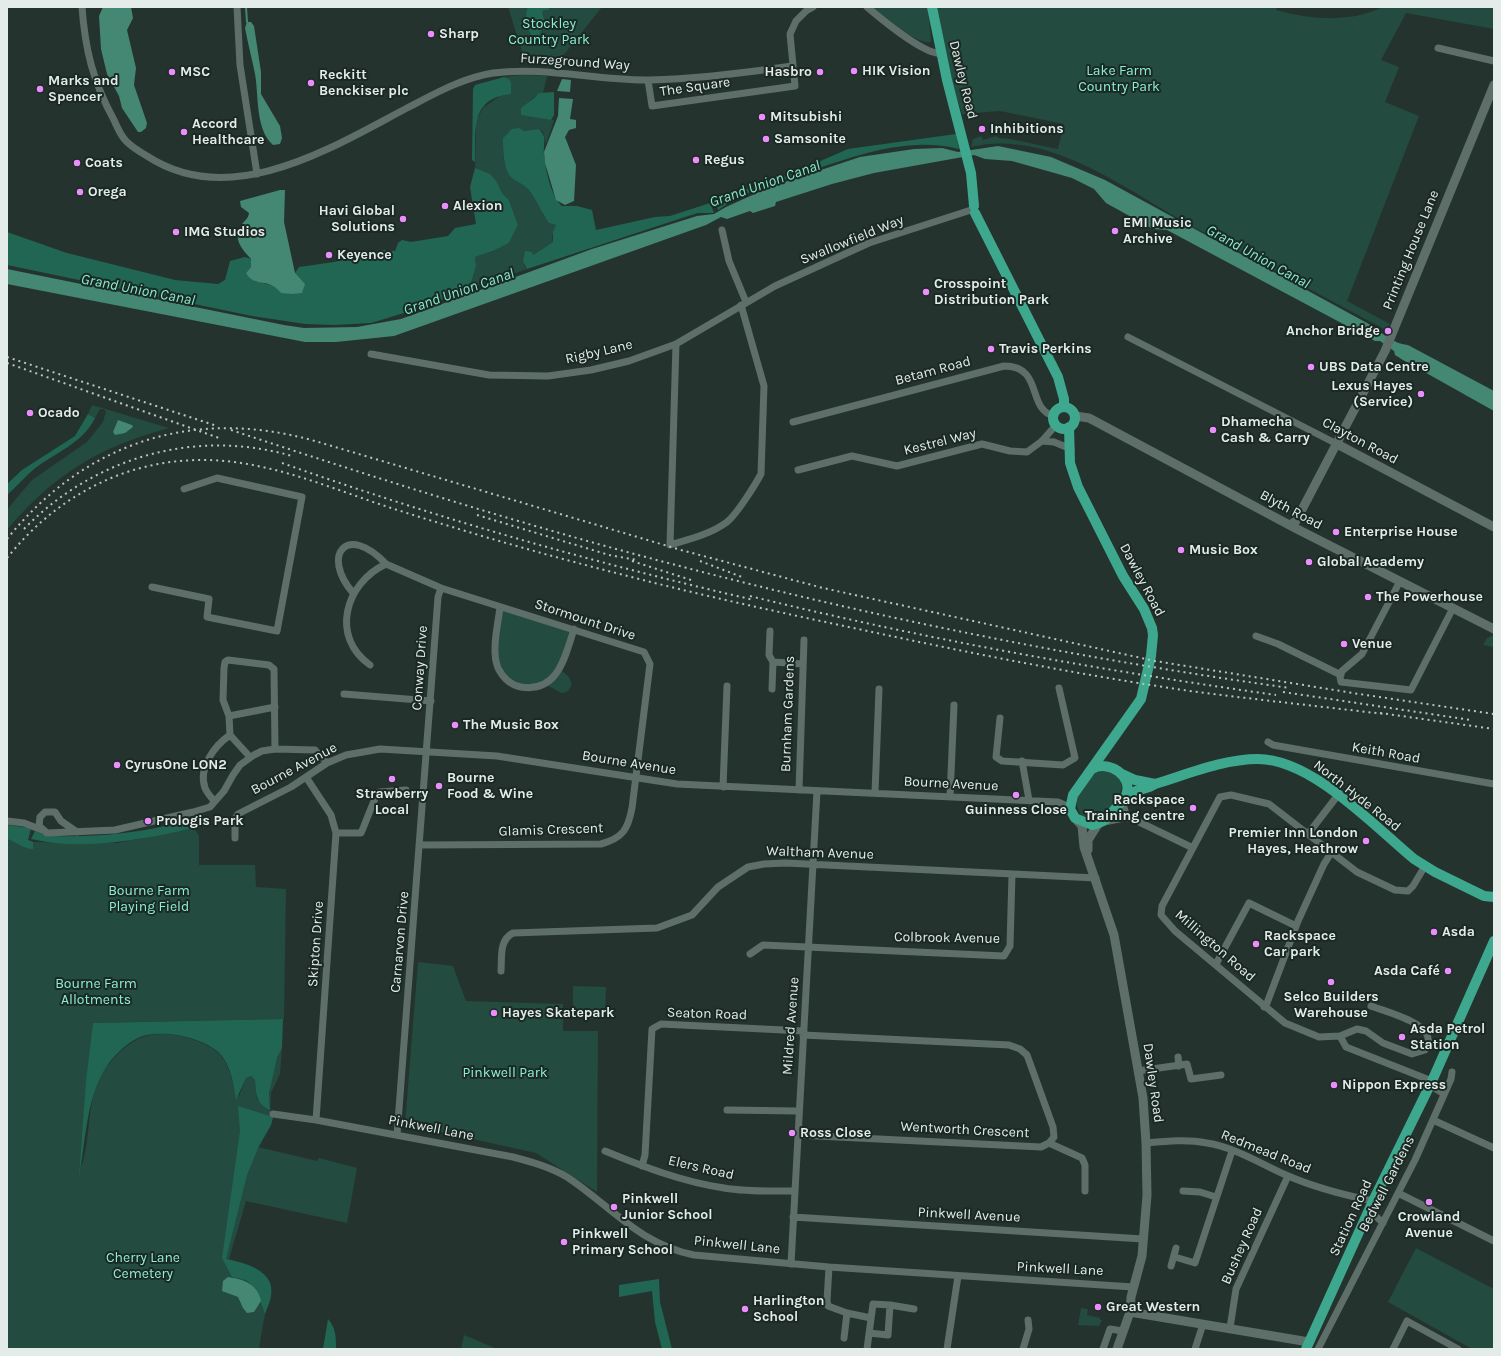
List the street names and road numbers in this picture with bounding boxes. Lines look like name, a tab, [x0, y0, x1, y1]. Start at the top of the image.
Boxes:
street label: Dawley Road	[945, 39, 981, 121]
street label: Furzeground Way	[520, 50, 630, 74]
street label: The Square	[659, 74, 731, 100]
street label: Printing House Lane	[1379, 188, 1443, 312]
street label: Swallowfield Way	[798, 212, 906, 268]
street label: Rigby Lane	[564, 336, 634, 368]
street label: Betam Road	[893, 353, 973, 389]
street label: Clayton Road	[1319, 414, 1401, 468]
street label: Kestrel Way	[902, 425, 978, 459]
street label: Blyth Road	[1257, 487, 1325, 533]
street label: Dawley Road	[1116, 541, 1168, 619]
street label: Stormount Drive	[532, 596, 638, 644]
street label: Conway Drive	[409, 625, 431, 711]
street label: Burnham Gardens	[778, 656, 798, 772]
street label: Bourne Avenue	[248, 739, 340, 799]
street label: Keith Road	[1351, 739, 1421, 767]
street label: Bourne Avenue	[581, 747, 677, 779]
street label: North Hyde Road	[1310, 757, 1404, 835]
street label: Bourne Avenue	[903, 773, 999, 795]
street label: Glamis Crescent	[498, 820, 604, 840]
street label: Waltham Avenue	[766, 843, 874, 863]
street label: Carnarvon Drive	[387, 891, 413, 993]
street label: Skipton Drive	[305, 900, 327, 988]
street label: Millington Road	[1171, 906, 1259, 986]
street label: Colbrook Avenue	[894, 929, 1000, 947]
street label: Mildred Avenue	[779, 976, 803, 1076]
street label: Seaton Road	[667, 1004, 747, 1024]
street label: Dawley Road	[1139, 1042, 1167, 1124]
street label: Pinkwell Lane	[387, 1111, 475, 1145]
street label: Wentworth Crescent	[900, 1118, 1030, 1142]
street label: Redmead Road	[1218, 1126, 1314, 1178]
street label: Bedwell Gardens	[1356, 1133, 1418, 1235]
street label: Elers Road	[666, 1152, 736, 1184]
street label: Station Road	[1326, 1177, 1376, 1259]
street label: Pinkwell Avenue	[917, 1204, 1021, 1226]
street label: Bushey Road	[1218, 1205, 1266, 1287]
street label: Pinkwell Lane	[693, 1232, 781, 1258]
street label: Pinkwell Lane	[1016, 1258, 1104, 1280]

